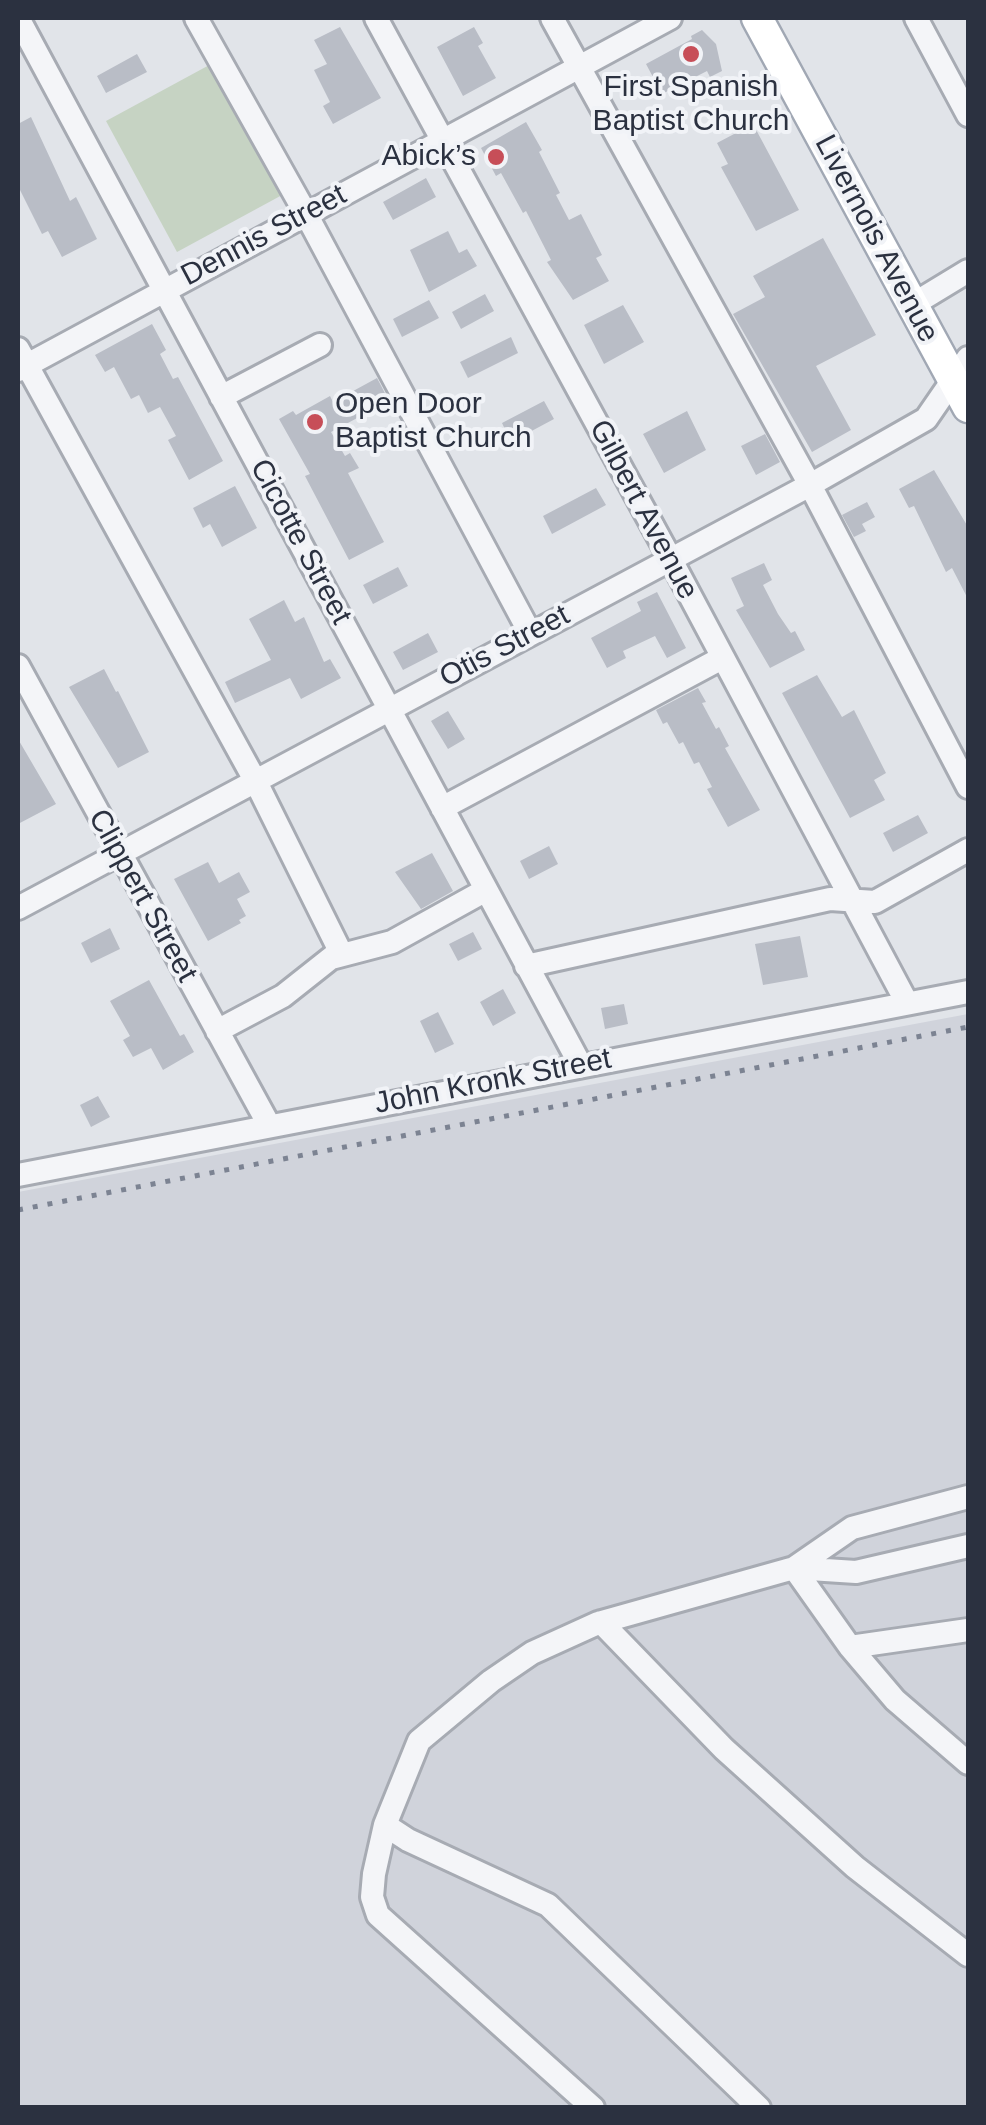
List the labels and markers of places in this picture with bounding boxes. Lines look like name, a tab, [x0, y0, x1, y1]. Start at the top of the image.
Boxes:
marker: First Spanish Baptist Church	[680, 43, 702, 65]
place label: First Spanish Baptist Church	[593, 70, 789, 140]
place label: Abick’s	[382, 139, 476, 175]
marker: Abick’s	[485, 146, 507, 168]
place label: Open Door Baptist Church	[335, 387, 532, 458]
marker: Open Door Baptist Church	[304, 411, 326, 433]

